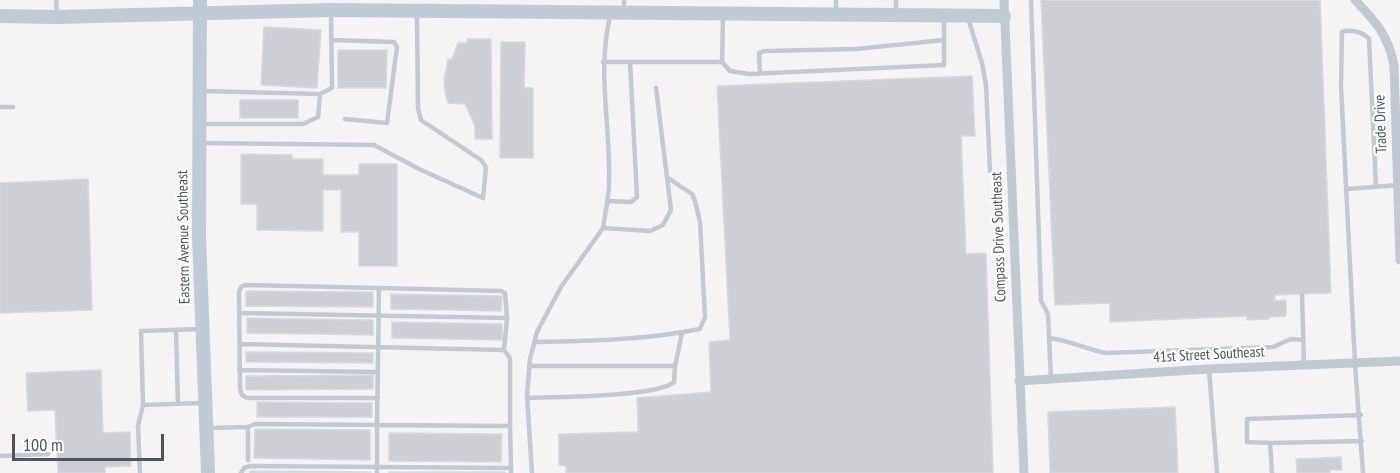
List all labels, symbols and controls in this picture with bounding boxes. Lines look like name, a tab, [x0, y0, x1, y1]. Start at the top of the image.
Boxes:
street label: Trade Drive	[1371, 94, 1391, 154]
street label: Eastern Avenue Southeast	[174, 170, 194, 304]
street label: Compass Drive Southeast	[988, 171, 1010, 303]
street label: 41st Street Southeast	[1153, 343, 1265, 367]
scale bar	[15, 422, 166, 460]
text: 100 m	[23, 433, 63, 456]

